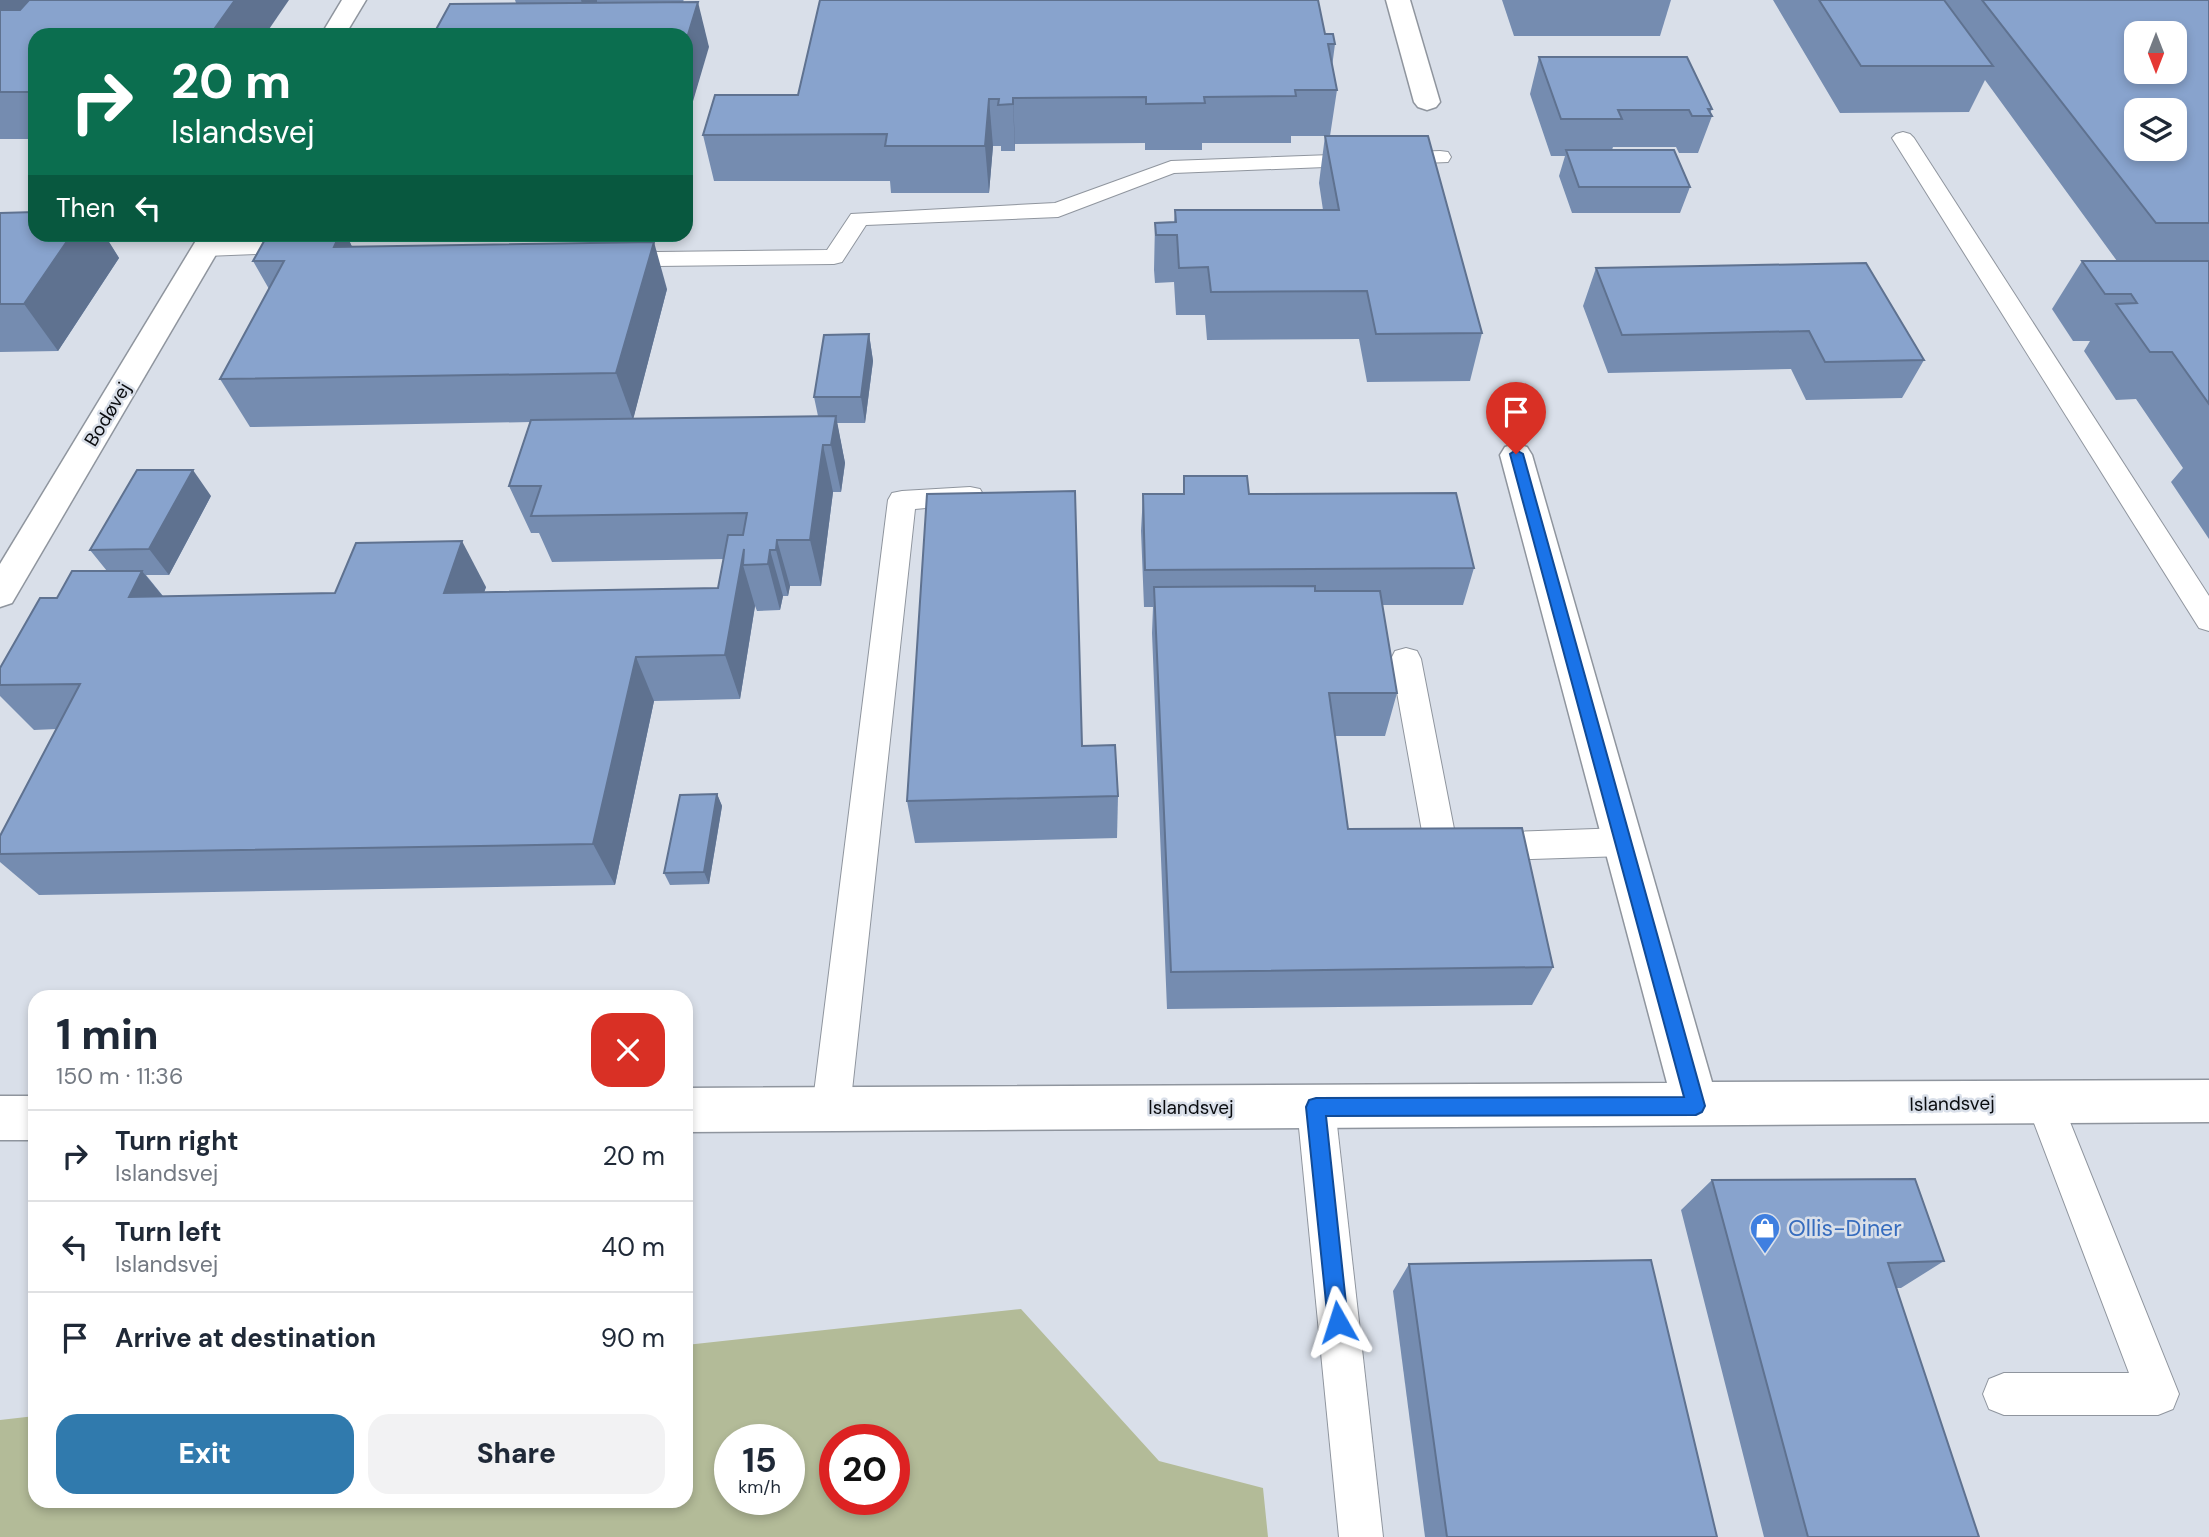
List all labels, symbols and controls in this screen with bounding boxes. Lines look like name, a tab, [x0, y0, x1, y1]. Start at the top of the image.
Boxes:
north arrow	[2124, 21, 2188, 84]
map controls	[2124, 21, 2187, 161]
text: 20 m	[171, 49, 291, 113]
icon: right	[56, 56, 147, 147]
button: layers	[2124, 98, 2187, 161]
text: Islandsvej	[171, 111, 315, 153]
icon: left	[129, 189, 167, 227]
text: Then	[56, 191, 115, 225]
street label: Bodøvej	[79, 378, 136, 451]
pin	[1486, 382, 1546, 454]
icon: arrive	[1497, 393, 1535, 431]
text: 1 min	[56, 1007, 159, 1062]
button: close	[591, 1013, 665, 1087]
text: 150 m · 11:36	[56, 1061, 183, 1091]
street label: Islandsvej	[1909, 1090, 1995, 1117]
street label: Islandsvej	[1148, 1095, 1234, 1120]
text: Turn right	[115, 1124, 239, 1158]
icon: right	[56, 1137, 94, 1175]
text: 20 m	[602, 1139, 665, 1173]
text: Islandsvej	[115, 1158, 218, 1188]
shop icon: Ollis-Diner	[1748, 1211, 1782, 1255]
place label: Ollis-Diner	[1788, 1213, 1902, 1243]
text: Turn left	[115, 1215, 222, 1249]
icon: left	[56, 1228, 94, 1266]
text: 40 m	[601, 1230, 665, 1264]
text: Islandsvej	[115, 1249, 218, 1279]
position arrow	[1301, 1285, 1375, 1359]
icon: arrive	[56, 1319, 94, 1357]
text: Arrive at destination	[115, 1321, 376, 1355]
text: 90 m	[601, 1321, 665, 1355]
button: Exit	[56, 1414, 354, 1494]
button: Share	[368, 1414, 665, 1494]
speed limit sign: 20	[819, 1424, 910, 1515]
text: 15	[742, 1437, 777, 1483]
text: km/h	[738, 1475, 781, 1499]

